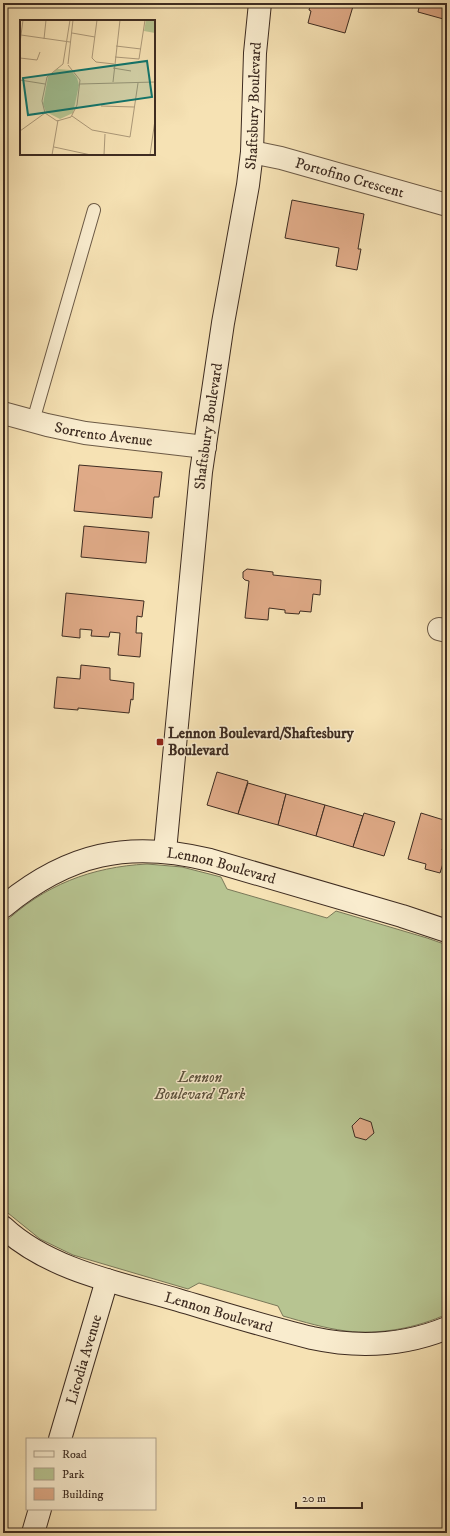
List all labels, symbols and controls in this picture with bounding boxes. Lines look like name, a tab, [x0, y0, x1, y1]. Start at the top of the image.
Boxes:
inset map	[20, 20, 155, 155]
street label: Shaftsbury Boulevard	[241, 41, 266, 171]
street label: Portofino Crescent	[293, 154, 406, 202]
street label: Shaftsbury Boulevard	[190, 361, 227, 490]
street label: Sorrento Avenue	[53, 418, 154, 451]
place label: Lennon Boulevard/Shaftesbury Boulevard	[168, 724, 355, 760]
marker: Lennon Boulevard/Shaftesbury Boulevard	[155, 737, 165, 747]
street label: Lennon Boulevard	[166, 843, 278, 889]
park label: Lennon Boulevard Park	[154, 1068, 246, 1104]
street label: Lennon Boulevard	[162, 1288, 275, 1337]
street label: Licodia Avenue	[62, 1312, 106, 1407]
legend	[26, 1438, 156, 1510]
text: Road	[62, 1447, 87, 1462]
text: Park	[62, 1467, 84, 1482]
scale bar	[296, 1484, 362, 1510]
text: Building	[62, 1487, 103, 1502]
text: 20 m	[302, 1491, 326, 1506]

